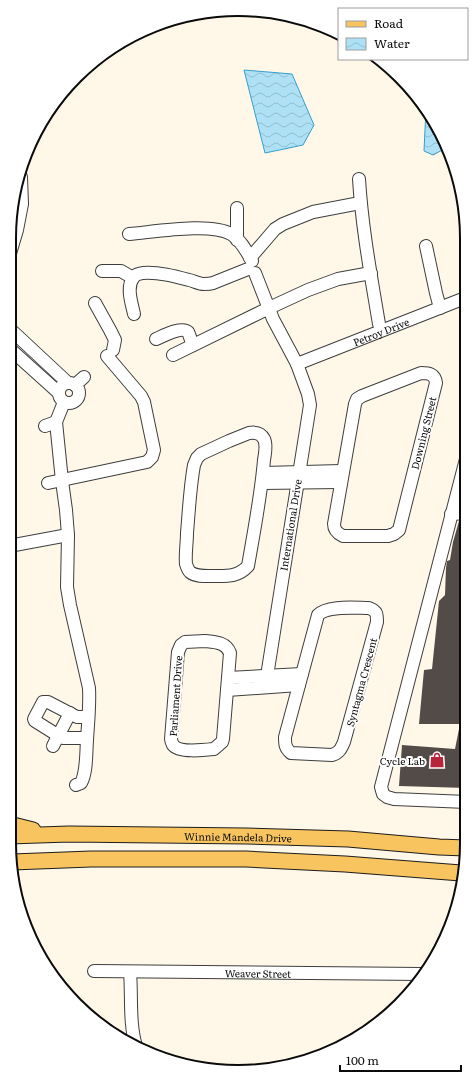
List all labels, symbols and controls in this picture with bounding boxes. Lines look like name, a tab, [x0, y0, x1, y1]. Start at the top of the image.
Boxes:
legend	[338, 8, 468, 60]
text: Road	[374, 14, 404, 32]
text: Water	[374, 34, 410, 52]
street label: Petroy Drive	[350, 313, 411, 349]
street label: Downing Street	[407, 395, 439, 471]
street label: International Drive	[275, 478, 305, 572]
street label: Syntagma Crescent	[342, 636, 380, 728]
street label: Parliament Drive	[165, 655, 185, 737]
shop icon: Cycle Lab	[428, 751, 446, 769]
place label: Cycle Lab	[380, 753, 425, 768]
street label: Winnie Mandela Drive	[184, 828, 292, 845]
street label: Weaver Street	[225, 965, 291, 980]
scale bar	[340, 1047, 461, 1073]
text: 100 m	[346, 1051, 379, 1069]

